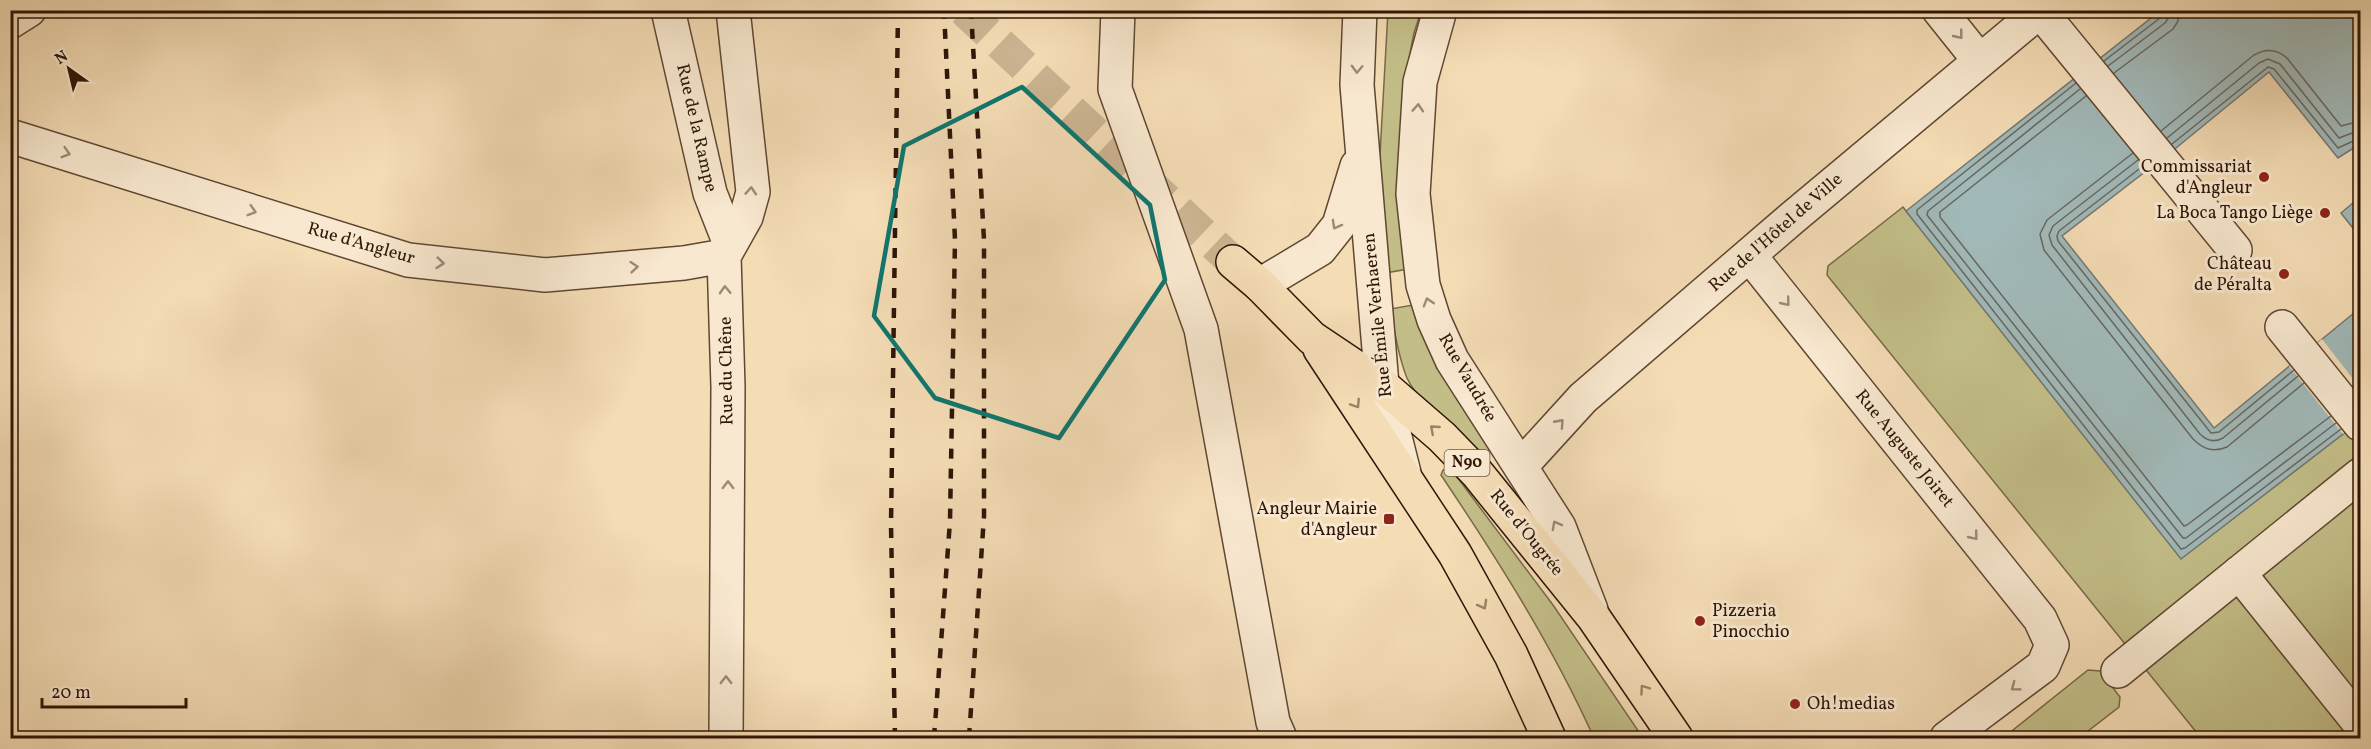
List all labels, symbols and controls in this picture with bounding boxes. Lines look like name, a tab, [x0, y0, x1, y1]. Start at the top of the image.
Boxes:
one-way arrow	[1952, 28, 1963, 39]
north arrow	[39, 39, 99, 99]
text: N	[51, 46, 73, 71]
street label: Rue de la Rampe	[669, 61, 723, 195]
one-way arrow	[1351, 64, 1364, 73]
one-way arrow	[1412, 104, 1425, 113]
one-way arrow	[60, 146, 71, 158]
place label: Commissariat d'Angleur	[2141, 155, 2252, 201]
street label: Rue de l'Hôtel de Ville	[1704, 168, 1848, 298]
marker: Commissariat d'Angleur	[2257, 170, 2271, 184]
one-way arrow	[745, 186, 758, 195]
place label: La Boca Tango Liège	[2156, 201, 2313, 226]
one-way arrow	[246, 204, 257, 217]
marker: La Boca Tango Liège	[2318, 206, 2332, 220]
street label: Rue d'Angleur	[304, 217, 418, 271]
one-way arrow	[1332, 219, 1343, 229]
street label: Rue Émile Verhaeren	[1357, 231, 1399, 399]
place label: Château de Péralta	[2194, 252, 2272, 298]
one-way arrow	[435, 257, 444, 269]
one-way arrow	[629, 261, 638, 274]
marker: Château de Péralta	[2277, 267, 2291, 281]
one-way arrow	[719, 286, 732, 295]
one-way arrow	[1779, 295, 1790, 306]
one-way arrow	[1423, 297, 1435, 308]
street label: Rue du Chêne	[714, 316, 740, 426]
street label: Rue Vaudrée	[1432, 329, 1502, 427]
street label: Rue Auguste Joiret	[1848, 385, 1960, 513]
one-way arrow	[1349, 397, 1360, 408]
one-way arrow	[1553, 419, 1564, 430]
one-way arrow	[1430, 425, 1441, 436]
road number: N90	[1444, 450, 1490, 476]
one-way arrow	[722, 481, 734, 490]
street label: Rue d'Ougrée	[1483, 484, 1569, 582]
place label: Angleur Mairie d'Angleur	[1257, 497, 1377, 543]
marker: Angleur Mairie d'Angleur	[1382, 512, 1396, 526]
one-way arrow	[1552, 520, 1563, 531]
one-way arrow	[1966, 529, 1977, 540]
one-way arrow	[1476, 599, 1487, 609]
place label: Pizzeria Pinocchio	[1712, 599, 1790, 645]
marker: Pizzeria Pinocchio	[1693, 614, 1707, 628]
scale bar	[42, 671, 186, 709]
one-way arrow	[720, 676, 733, 685]
one-way arrow	[2011, 680, 2022, 691]
text: 20 m	[51, 681, 91, 706]
one-way arrow	[1641, 685, 1652, 696]
place label: Oh!medias	[1807, 692, 1895, 717]
marker: Oh!medias	[1788, 697, 1802, 711]

